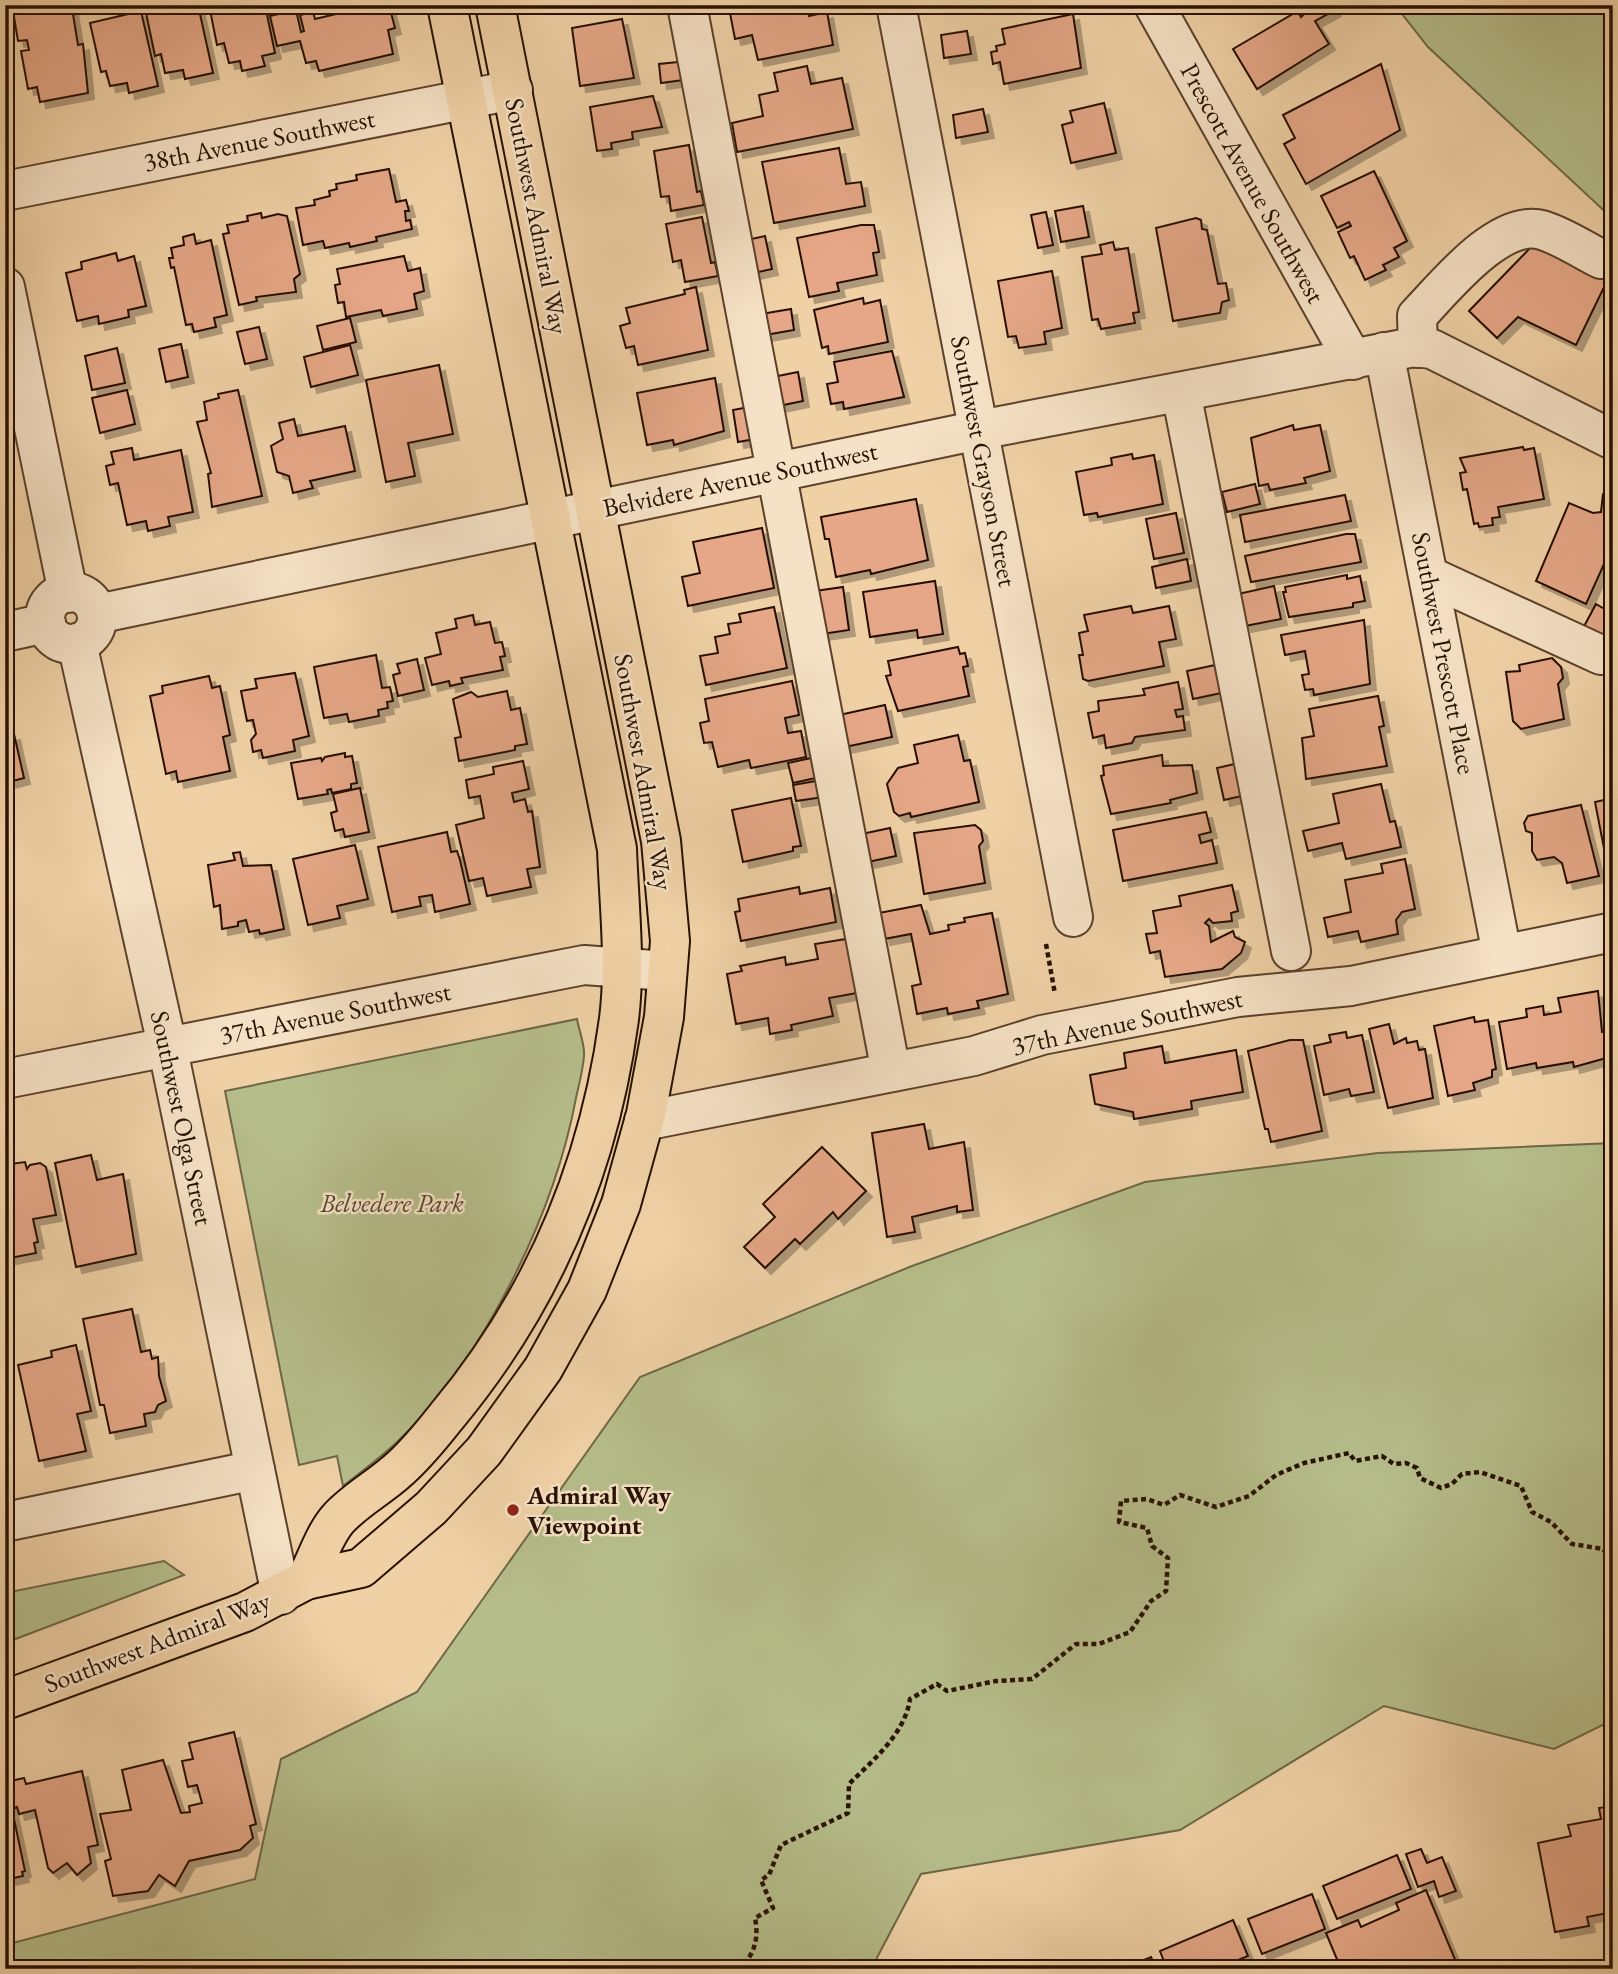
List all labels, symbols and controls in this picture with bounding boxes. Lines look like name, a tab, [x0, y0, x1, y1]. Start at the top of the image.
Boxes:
street label: Prescott Avenue Southwest	[1173, 57, 1333, 309]
street label: Southwest Admiral Way	[497, 95, 577, 337]
street label: 38th Avenue Southwest	[140, 101, 378, 179]
street label: Southwest Grayson Street	[943, 333, 1025, 589]
street label: Belvidere Avenue Southwest	[600, 433, 880, 525]
street label: Southwest Prescott Place	[1404, 529, 1484, 777]
street label: Southwest Admiral Way	[606, 651, 682, 894]
street label: 37th Avenue Southwest	[216, 974, 454, 1052]
street label: 37th Avenue Southwest	[1009, 981, 1245, 1063]
street label: Southwest Olga Street	[143, 1007, 221, 1229]
park label: Belvedere Park	[319, 1186, 464, 1220]
place label: Admiral Way Viewpoint	[526, 1478, 671, 1542]
marker: Admiral Way Viewpoint	[505, 1502, 521, 1518]
street label: Southwest Admiral Way	[39, 1583, 276, 1701]

